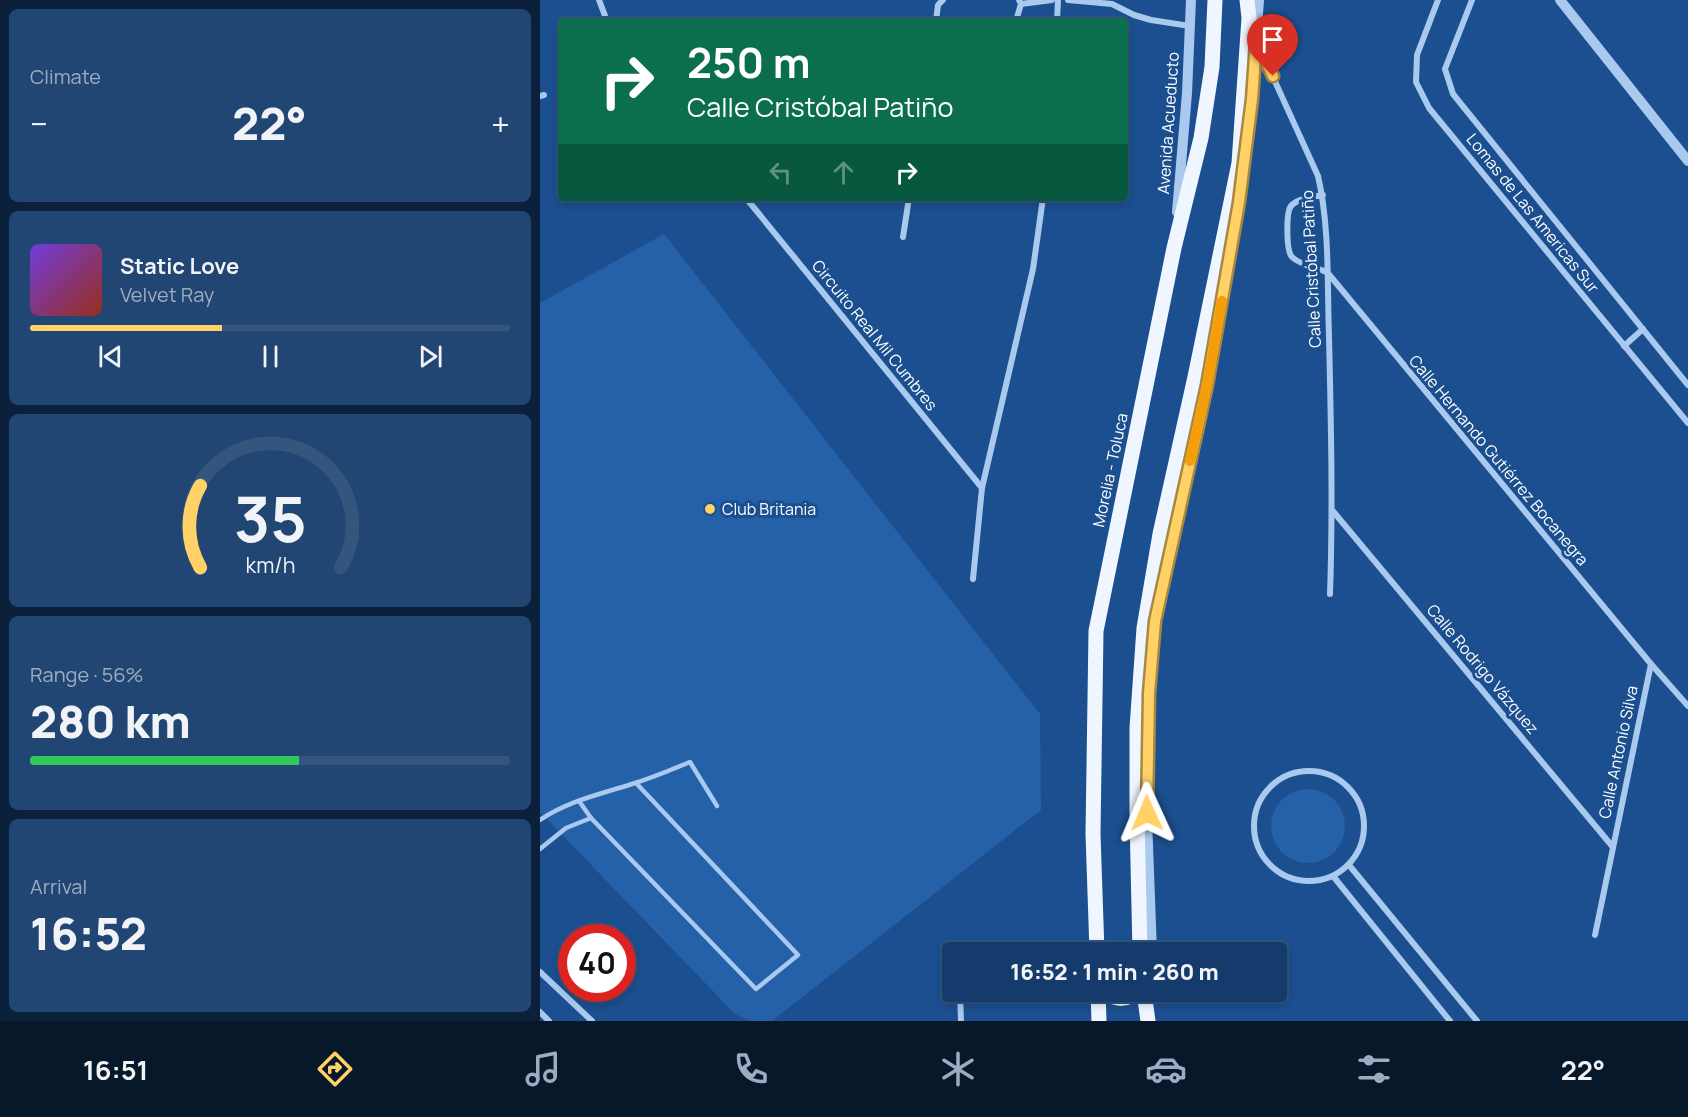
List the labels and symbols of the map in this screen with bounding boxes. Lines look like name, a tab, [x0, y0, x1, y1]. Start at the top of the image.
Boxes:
pin	[1247, 14, 1298, 76]
street label: Avenida Acueducto	[1152, 51, 1184, 195]
street label: Lomas de Las Americas Sur	[1462, 129, 1604, 298]
street label: Calle Cristóbal Patiño	[1296, 190, 1326, 348]
street label: Circuito Real Mil Cumbres	[807, 255, 943, 415]
street label: Calle Hernando Gutiérrez Bocanegra	[1404, 350, 1594, 570]
street label: Morelia - Toluca	[1087, 411, 1133, 529]
place label: Club Britania	[722, 498, 816, 520]
marker: Club Britania	[703, 502, 717, 516]
street label: Calle Rodrigo Vázquez	[1422, 599, 1544, 739]
street label: Calle Antonio Silva	[1593, 684, 1643, 820]
position arrow	[1115, 781, 1179, 845]
speed limit sign: 40	[558, 924, 636, 1002]

